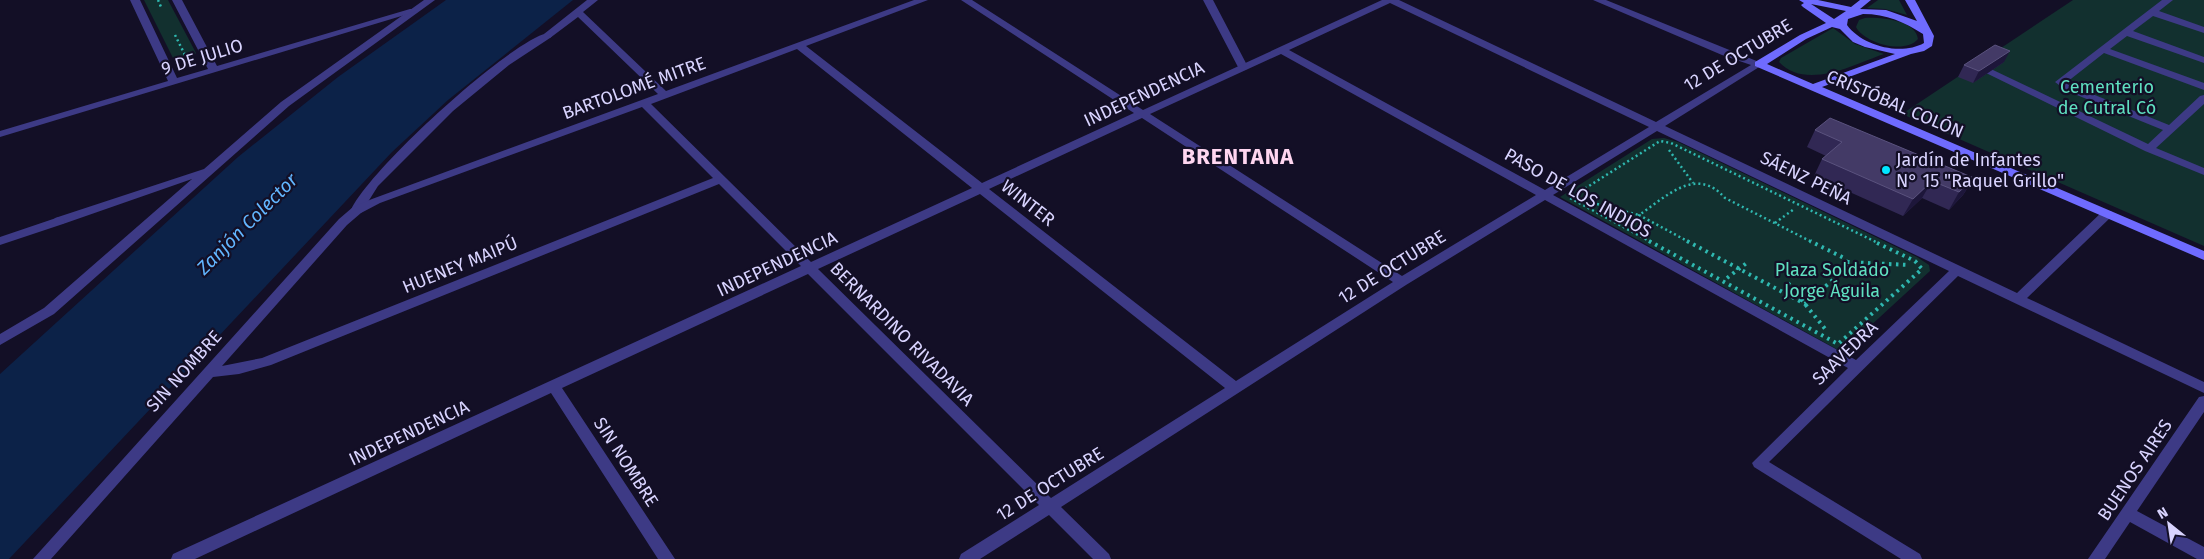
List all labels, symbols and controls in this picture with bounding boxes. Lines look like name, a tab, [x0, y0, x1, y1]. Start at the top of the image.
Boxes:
street label: 12 DE OCTUBRE	[1680, 14, 1796, 96]
street label: 9 DE JULIO	[158, 34, 246, 80]
street label: BARTOLOMÉ MITRE	[559, 51, 709, 124]
street label: INDEPENDENCIA	[1080, 56, 1208, 132]
street label: CRISTÓBAL COLÓN	[1823, 65, 1967, 143]
park label: Cementerio de Cutral Có	[2058, 76, 2156, 119]
district label: BRENTANA	[1182, 143, 1294, 170]
street label: PASO DE LOS INDIOS	[1501, 143, 1656, 243]
street label: SÁENZ PEÑA	[1757, 146, 1856, 210]
place label: Jardín de Infantes N° 15 "Raquel Grillo"	[1896, 149, 2064, 192]
marker: Jardín de Infantes N° 15 "Raquel Grillo"	[1880, 164, 1892, 176]
water label: Zanjón Colector	[191, 168, 303, 280]
street label: WINTER	[997, 175, 1059, 231]
street label: 12 DE OCTUBRE	[1334, 225, 1450, 309]
street label: INDEPENDENCIA	[713, 226, 841, 302]
street label: HUENEY MAIPÚ	[399, 231, 521, 298]
street label: BERNARDINO RIVADAVIA	[825, 257, 979, 411]
park label: Plaza Soldado Jorge Águila	[1775, 259, 1889, 302]
street label: SAAVEDRA	[1808, 316, 1883, 390]
street label: SIN NOMBRE	[142, 326, 226, 416]
street label: INDEPENDENCIA	[345, 395, 473, 471]
street label: SIN NOMBRE	[589, 413, 663, 511]
street label: BUENOS AIRES	[2093, 415, 2177, 525]
street label: 12 DE OCTUBRE	[992, 442, 1108, 526]
north arrow	[2144, 499, 2194, 549]

